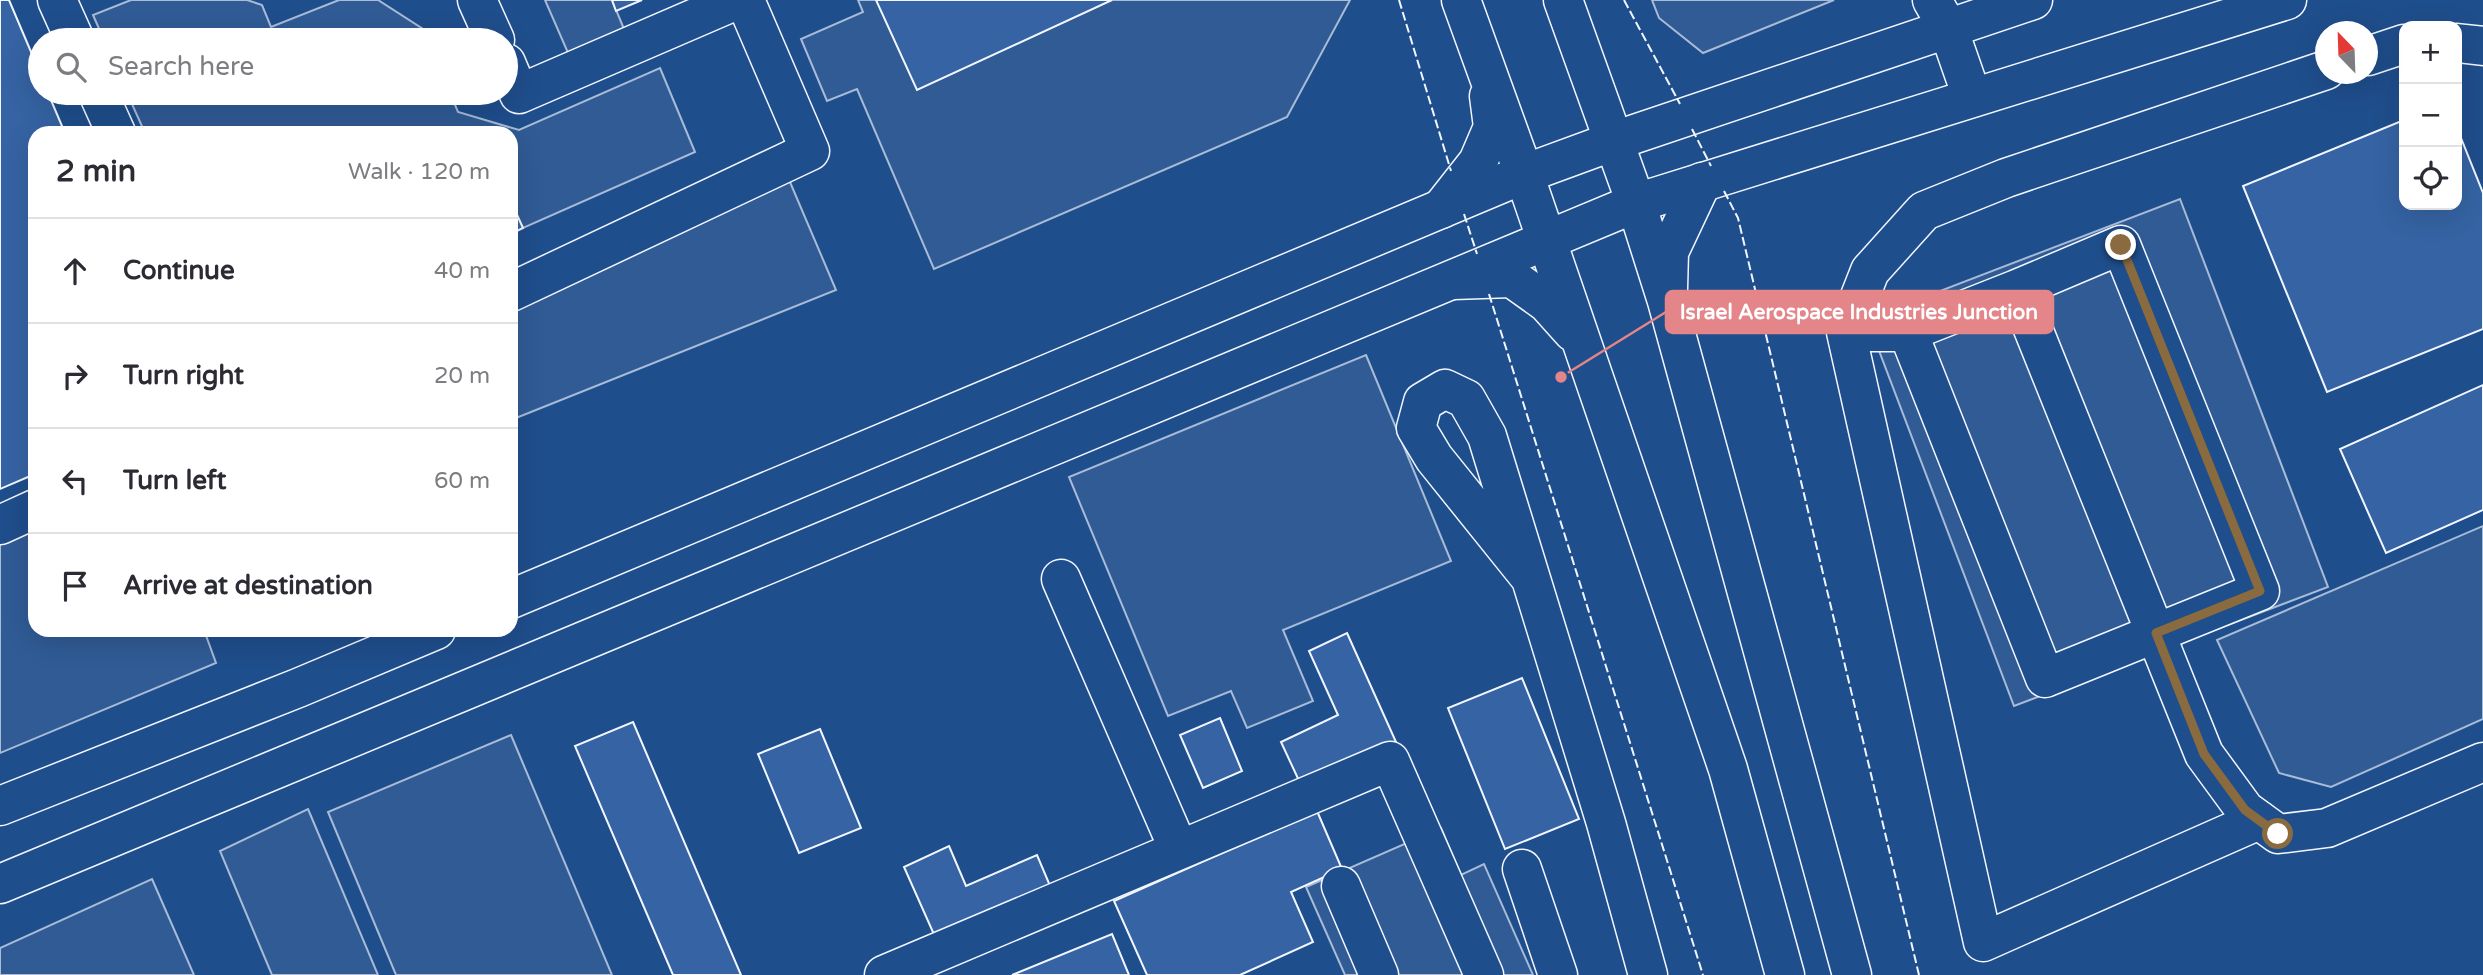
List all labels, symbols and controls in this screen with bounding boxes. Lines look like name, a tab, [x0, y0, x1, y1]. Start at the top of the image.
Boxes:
north arrow	[2315, 21, 2378, 84]
map controls	[2399, 21, 2462, 210]
button: +	[2399, 21, 2462, 84]
search box	[28, 28, 518, 105]
icon: search	[52, 48, 90, 86]
text: Search here	[108, 51, 254, 82]
button: −	[2399, 84, 2462, 147]
button: locate	[2399, 147, 2462, 210]
text: 2 min	[56, 153, 136, 190]
text: Walk · 120 m	[348, 158, 490, 186]
route end	[2105, 229, 2136, 260]
icon: ahead	[56, 252, 94, 290]
text: Continue	[123, 255, 235, 286]
text: 40 m	[434, 257, 490, 285]
callout: Israel Aerospace Industries Junction	[1666, 291, 2053, 333]
text: Israel Aerospace Industries Junction	[1680, 300, 2038, 325]
icon: right	[56, 357, 94, 395]
text: Turn right	[123, 360, 244, 391]
text: 20 m	[434, 362, 490, 390]
icon: left	[56, 462, 94, 500]
text: Turn left	[123, 465, 226, 496]
text: 60 m	[434, 467, 490, 495]
icon: arrive	[56, 567, 94, 605]
text: Arrive at destination	[123, 570, 373, 601]
route start	[2262, 818, 2293, 849]

